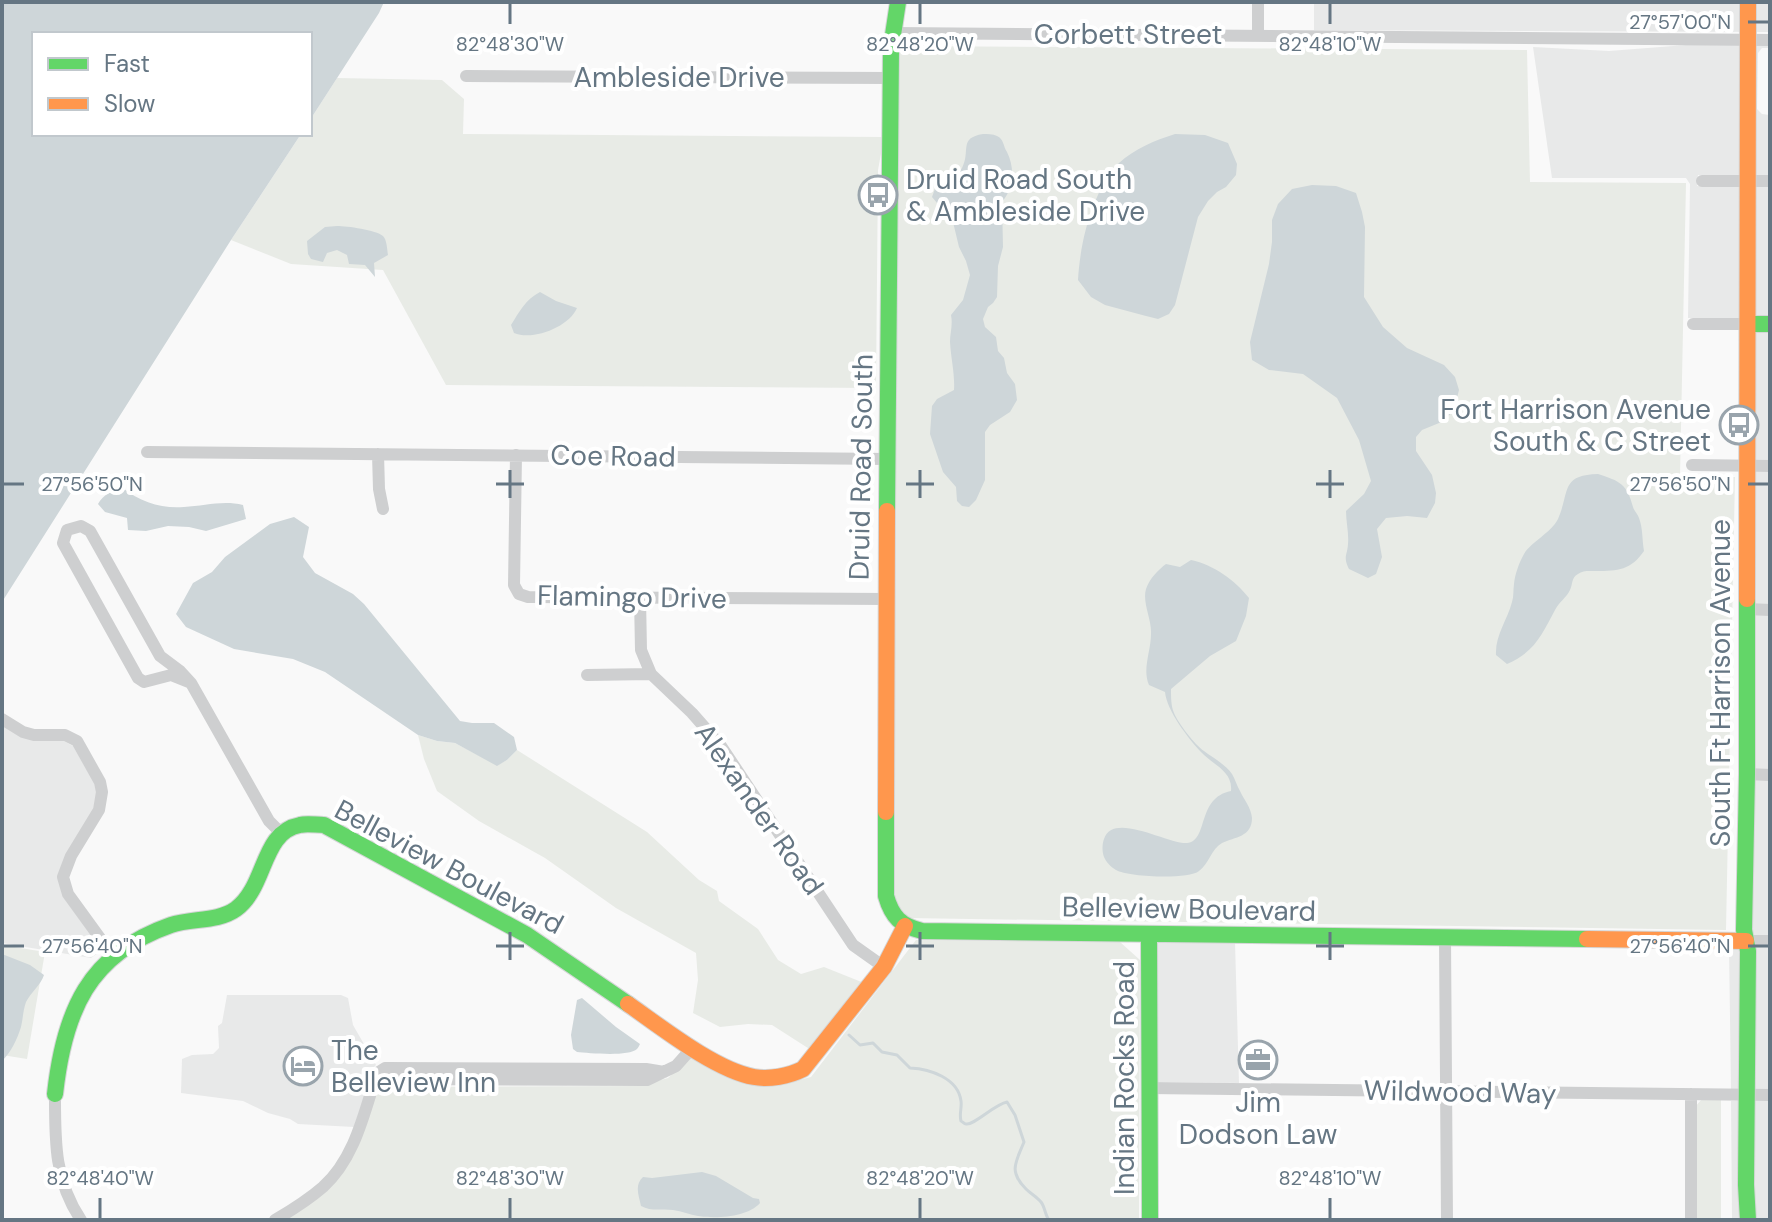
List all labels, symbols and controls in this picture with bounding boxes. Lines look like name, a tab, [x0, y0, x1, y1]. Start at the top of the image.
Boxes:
text: 27°57'00"N	[1629, 9, 1731, 35]
street label: Corbett Street	[1034, 16, 1222, 53]
text: 82°48'30"W	[456, 31, 564, 57]
text: 82°48'20"W	[866, 31, 974, 57]
text: 82°48'10"W	[1279, 31, 1381, 57]
legend	[32, 32, 312, 136]
text: Fast	[104, 48, 150, 79]
street label: Ambleside Drive	[573, 59, 785, 96]
text: Slow	[104, 88, 155, 119]
place label: Druid Road South & Ambleside Drive	[906, 161, 1145, 230]
bus stop icon: Druid Road South & Ambleside Drive	[857, 174, 899, 216]
street label: Druid Road South	[841, 354, 881, 580]
place label: Fort Harrison Avenue South & C Street	[1440, 391, 1711, 460]
bus stop icon: Fort Harrison Avenue South & C Street	[1718, 404, 1760, 446]
street label: Coe Road	[550, 436, 676, 476]
text: 27°56'50"N	[41, 471, 143, 497]
text: 27°56'50"N	[1629, 471, 1731, 497]
street label: South Ft Harrison Avenue	[1702, 519, 1739, 847]
street label: Flamingo Drive	[537, 577, 727, 617]
street label: Alexander Road	[686, 716, 832, 902]
street label: Belleview Boulevard	[328, 791, 570, 943]
street label: Belleview Boulevard	[1062, 888, 1316, 930]
text: 27°56'40"N	[41, 933, 143, 959]
text: 27°56'40"N	[1629, 933, 1731, 959]
street label: Indian Rocks Road	[1106, 961, 1143, 1195]
place label: The Belleview Inn	[331, 1032, 496, 1101]
office icon: Jim Dodson Law	[1237, 1039, 1279, 1081]
hotel icon: The Belleview Inn	[282, 1045, 324, 1087]
street label: Wildwood Way	[1363, 1072, 1557, 1112]
place label: Jim Dodson Law	[1179, 1084, 1337, 1153]
text: 82°48'40"W	[46, 1165, 154, 1191]
text: 82°48'30"W	[456, 1165, 564, 1191]
text: 82°48'20"W	[866, 1165, 974, 1191]
text: 82°48'10"W	[1279, 1165, 1381, 1191]

